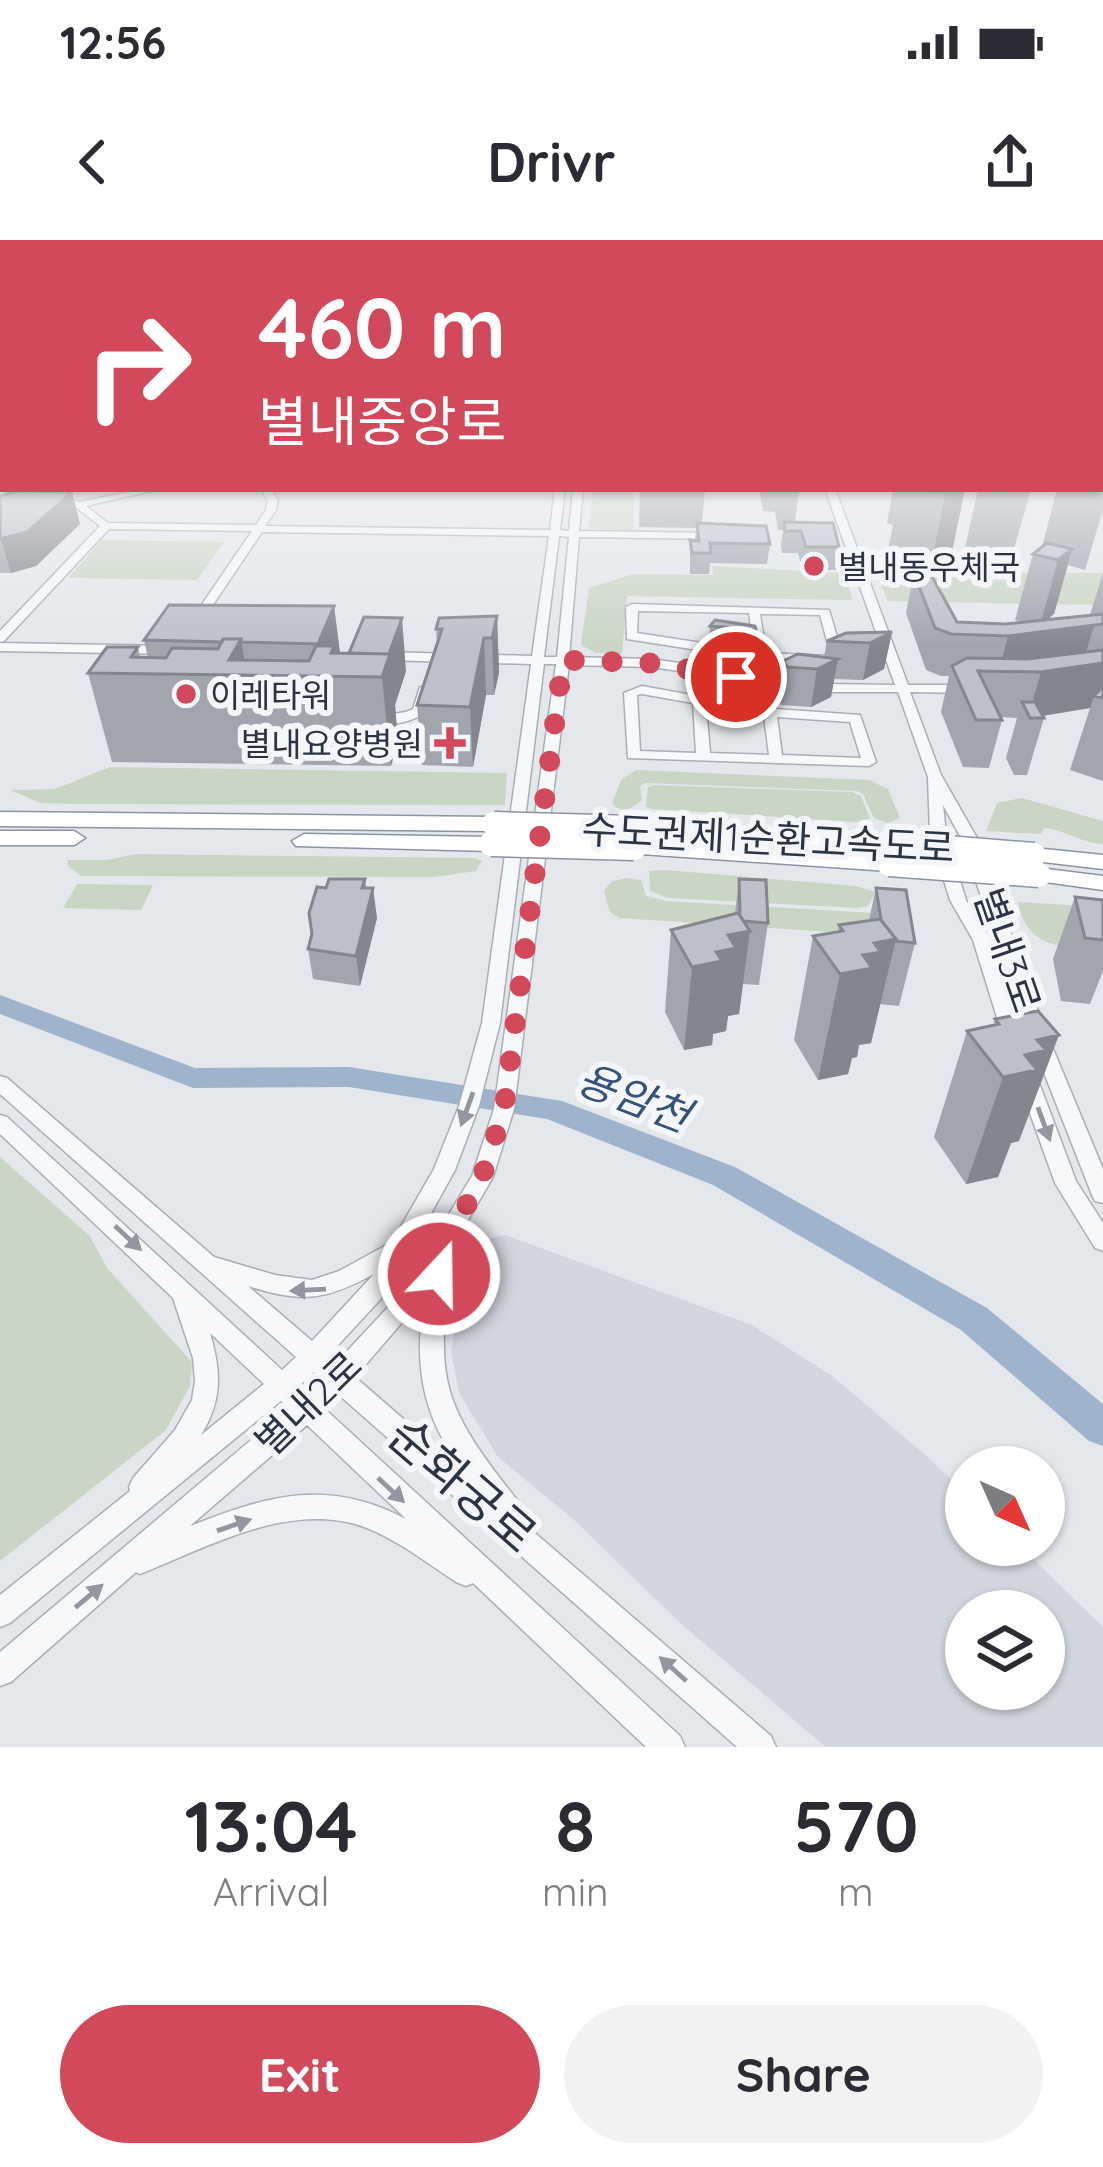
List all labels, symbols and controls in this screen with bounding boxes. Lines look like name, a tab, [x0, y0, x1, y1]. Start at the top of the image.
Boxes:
text: 12:56	[60, 14, 166, 70]
text: Drivr	[487, 128, 616, 196]
icon: back	[60, 129, 126, 195]
icon: share	[977, 129, 1043, 195]
text: 460 m	[258, 274, 506, 379]
icon: right	[60, 288, 216, 444]
text: 별내중앙로	[258, 387, 506, 455]
place label: 별내동우체국	[838, 546, 1020, 587]
marker: 별내동우체국	[801, 553, 827, 579]
pin	[685, 626, 787, 728]
icon: arrive	[703, 644, 769, 710]
place label: 이레타워	[210, 674, 331, 715]
marker: 이레타워	[173, 681, 199, 707]
place label: 별내요양병원	[241, 723, 423, 764]
marker: 별내요양병원	[434, 727, 466, 759]
street label: 수도권제1순환고속도로	[580, 804, 956, 872]
street label: 별내3로	[964, 881, 1052, 1019]
water label: 용암천	[570, 1051, 702, 1144]
one-way arrow	[457, 1091, 476, 1127]
one-way arrow	[1036, 1106, 1054, 1142]
position arrow	[376, 1211, 502, 1337]
one-way arrow	[113, 1224, 142, 1252]
one-way arrow	[288, 1281, 326, 1300]
street label: 별내2로	[244, 1340, 372, 1466]
street label: 순화궁로	[377, 1403, 549, 1565]
north arrow	[945, 1446, 1065, 1566]
map controls	[945, 1446, 1065, 1710]
one-way arrow	[377, 1476, 406, 1503]
one-way arrow	[216, 1515, 253, 1534]
one-way arrow	[74, 1583, 104, 1609]
button: layers	[945, 1590, 1065, 1710]
one-way arrow	[659, 1656, 688, 1683]
text: 13:04	[185, 1780, 357, 1870]
text: 8	[556, 1780, 595, 1870]
text: 570	[793, 1780, 918, 1870]
text: Arrival	[213, 1867, 329, 1916]
text: min	[542, 1867, 609, 1916]
text: m	[838, 1867, 874, 1916]
button: Exit	[60, 2005, 540, 2143]
button: Share	[564, 2005, 1043, 2143]

